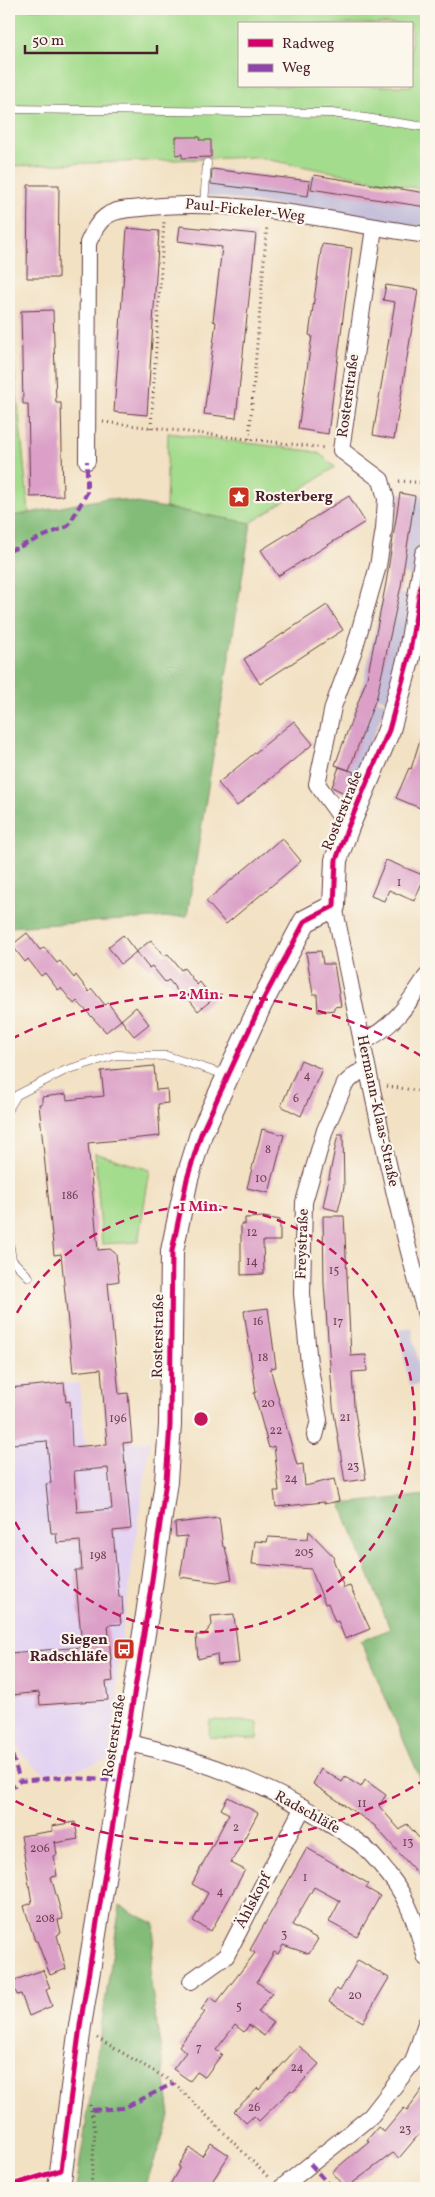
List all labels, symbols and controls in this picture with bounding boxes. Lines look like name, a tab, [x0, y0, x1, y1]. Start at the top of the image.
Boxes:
scale bar	[25, 22, 158, 54]
legend	[238, 22, 412, 88]
text: 50 m	[32, 31, 64, 52]
text: Radweg	[282, 34, 335, 55]
text: Weg	[282, 58, 311, 79]
street label: Paul-Fickeler-Weg	[184, 194, 306, 228]
street label: Rosterstraße	[333, 353, 365, 439]
place icon: Rosterberg	[227, 485, 251, 509]
place label: Rosterberg	[255, 487, 333, 508]
street label: Rosterstraße	[317, 768, 369, 854]
house number: 1	[397, 875, 401, 891]
text: 2 Min.	[179, 985, 223, 1006]
street label: Hermann-Klaas-Straße	[351, 1033, 403, 1189]
house number: 4	[303, 1068, 311, 1084]
house number: 6	[293, 1091, 299, 1107]
house number: 8	[265, 1142, 271, 1158]
house number: 10	[255, 1171, 267, 1187]
house number: 186	[62, 1188, 78, 1204]
text: 1 Min.	[180, 1197, 222, 1218]
street label: Freystraße	[291, 1208, 315, 1280]
house number: 12	[246, 1225, 258, 1241]
house number: 14	[246, 1254, 258, 1270]
house number: 15	[329, 1263, 339, 1279]
street label: Rosterstraße	[148, 1294, 170, 1378]
house number: 16	[253, 1314, 263, 1330]
house number: 17	[333, 1314, 343, 1330]
house number: 18	[258, 1350, 268, 1366]
house number: 20	[261, 1396, 275, 1412]
centre of rings	[192, 1410, 210, 1428]
house number: 21	[339, 1410, 351, 1426]
house number: 196	[109, 1411, 127, 1427]
house number: 22	[270, 1423, 282, 1439]
house number: 23	[347, 1459, 359, 1475]
house number: 24	[284, 1471, 298, 1487]
house number: 205	[294, 1545, 314, 1561]
house number: 198	[90, 1548, 106, 1564]
place label: Siegen Radschläfe	[30, 1630, 108, 1668]
bus stop icon: Siegen Radschläfe	[112, 1637, 136, 1661]
street label: Rosterstraße	[98, 1693, 132, 1779]
street label: Radschläfe	[270, 1786, 344, 1840]
house number: 11	[357, 1796, 367, 1812]
house number: 2	[233, 1820, 239, 1836]
house number: 13	[403, 1835, 413, 1851]
house number: 206	[30, 1841, 50, 1857]
street label: Ählskopf	[231, 1868, 278, 1933]
house number: 1	[303, 1870, 307, 1886]
house number: 4	[216, 1884, 224, 1900]
house number: 208	[35, 1911, 55, 1927]
house number: 3	[281, 1927, 287, 1943]
house number: 20	[348, 1988, 362, 2004]
house number: 5	[236, 1999, 242, 2015]
house number: 7	[196, 2040, 202, 2056]
house number: 24	[290, 2060, 304, 2076]
house number: 26	[248, 2100, 260, 2116]
house number: 23	[399, 2122, 411, 2138]

